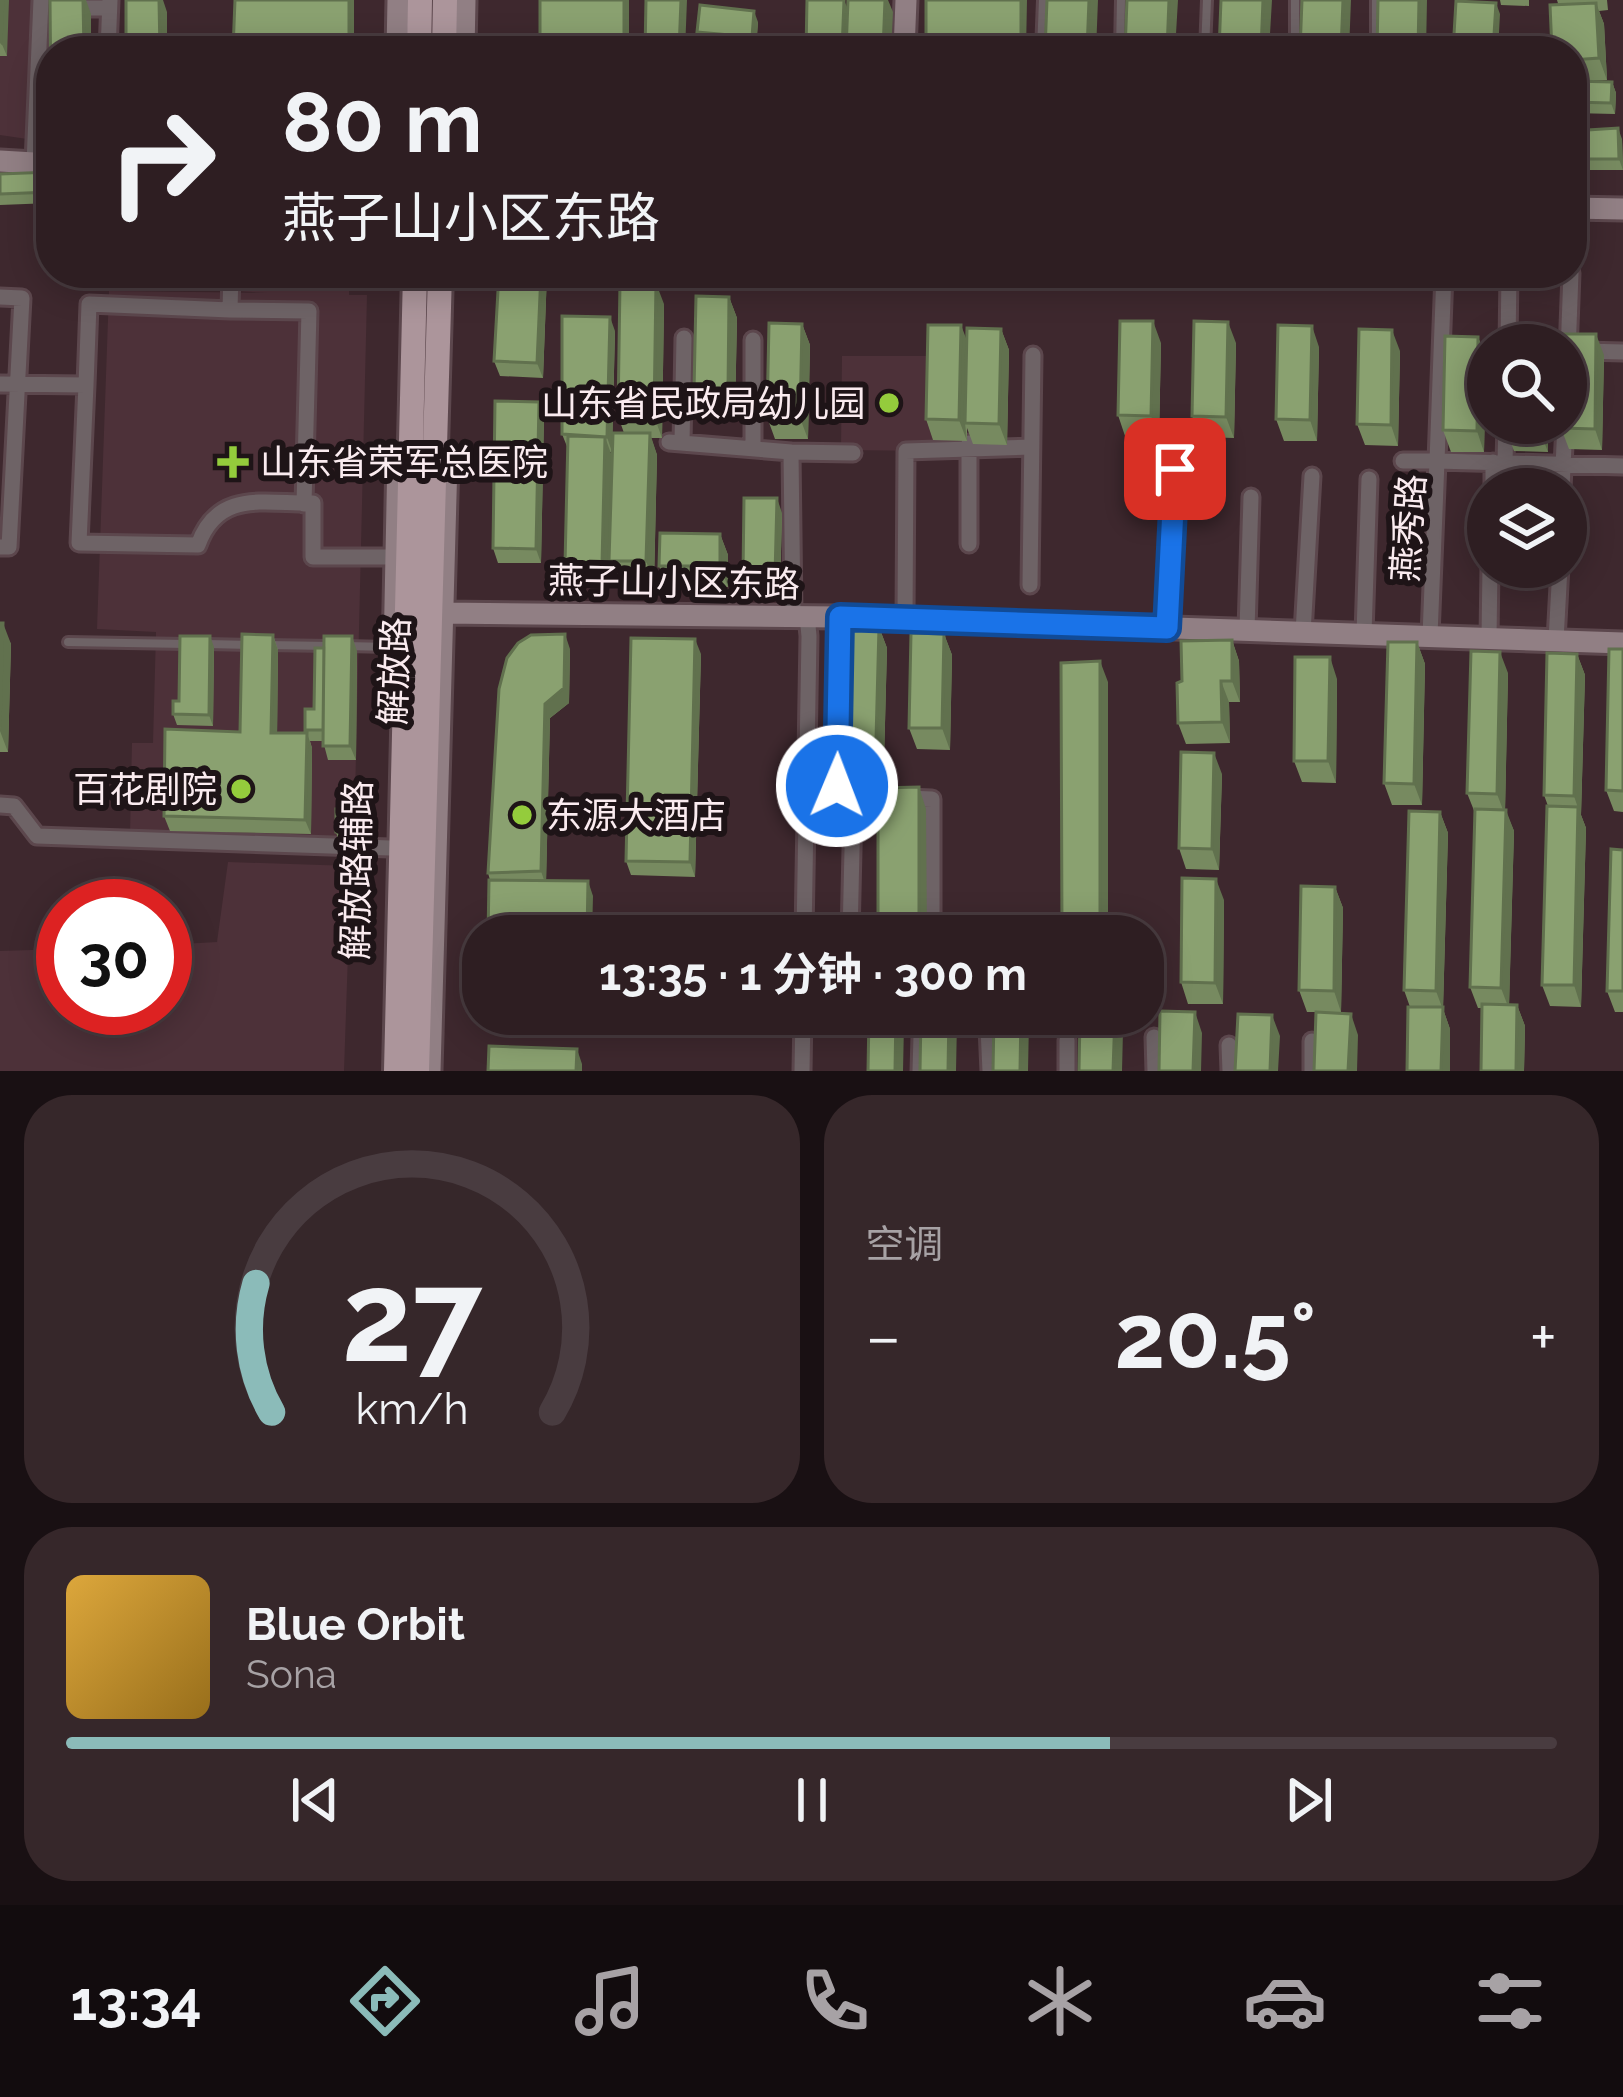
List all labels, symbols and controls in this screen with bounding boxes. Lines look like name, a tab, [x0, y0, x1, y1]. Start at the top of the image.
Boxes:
text: 80 m	[282, 73, 483, 172]
icon: right	[84, 84, 240, 240]
text: 燕子山小区东路	[282, 186, 660, 250]
map controls	[1467, 324, 1587, 588]
button: search	[1467, 324, 1587, 444]
place label: 山东省民政局幼儿园	[541, 382, 865, 424]
marker: 山东省民政局幼儿园	[876, 390, 902, 416]
pin	[1124, 418, 1226, 520]
icon: arrive	[1142, 436, 1208, 502]
place label: 山东省荣军总医院	[260, 441, 548, 483]
marker: 山东省荣军总医院	[217, 446, 249, 478]
button: layers	[1467, 468, 1587, 588]
street label: 燕秀路	[1383, 473, 1433, 583]
street label: 燕子山小区东路	[548, 559, 800, 605]
street label: 解放路	[371, 616, 417, 726]
position arrow	[774, 723, 900, 849]
place label: 百花剧院	[73, 768, 217, 810]
marker: 百花剧院	[228, 776, 254, 802]
street label: 解放路辅路	[333, 780, 379, 960]
place label: 东源大酒店	[546, 794, 726, 836]
marker: 东源大酒店	[509, 802, 535, 828]
speed limit sign: 30	[36, 879, 192, 1035]
text: 13:35 · 1 分钟 · 300 m	[599, 948, 1027, 1001]
text: 空调	[866, 1221, 944, 1267]
text: 27	[342, 1244, 483, 1390]
text: 20.5°	[1114, 1283, 1316, 1389]
text: −	[866, 1298, 901, 1375]
text: +	[1530, 1298, 1557, 1375]
text: km/h	[355, 1384, 468, 1434]
text: Blue Orbit	[246, 1598, 465, 1651]
text: Sona	[246, 1651, 337, 1697]
icon: previous	[282, 1767, 348, 1833]
icon: pause	[779, 1767, 845, 1833]
icon: next	[1276, 1767, 1342, 1833]
icon: directions	[343, 1959, 427, 2043]
icon: music	[568, 1959, 652, 2043]
icon: phone	[793, 1959, 877, 2043]
icon: climate	[1018, 1959, 1102, 2043]
icon: car	[1243, 1959, 1327, 2043]
icon: filters	[1468, 1959, 1552, 2043]
text: 13:34	[71, 1969, 202, 2033]

